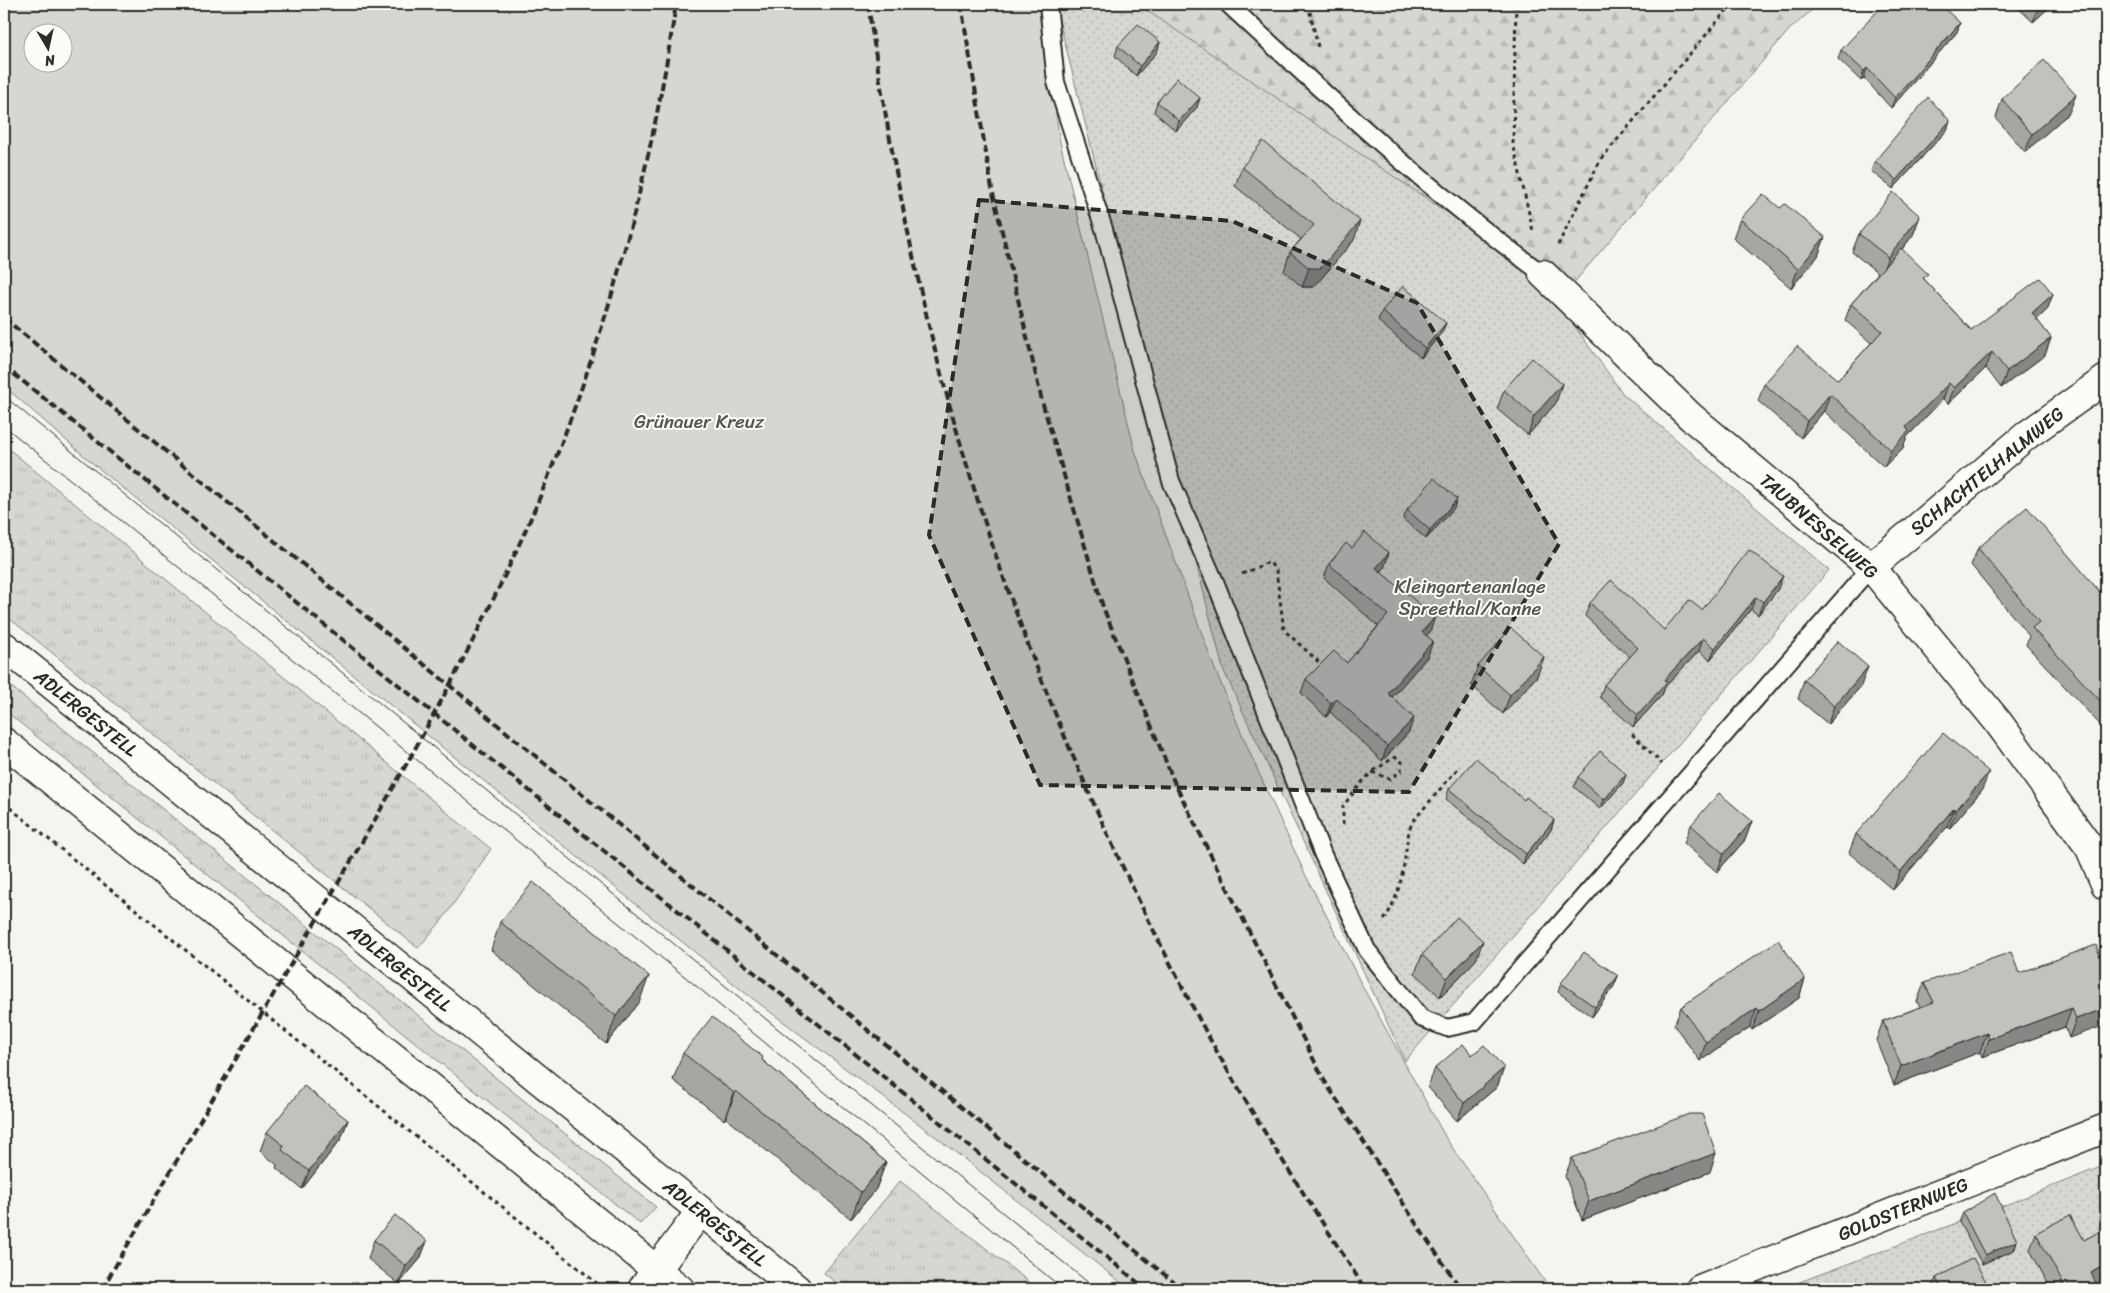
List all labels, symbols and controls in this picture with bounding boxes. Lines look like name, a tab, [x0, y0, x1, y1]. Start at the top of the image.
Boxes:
north arrow	[22, 22, 72, 72]
text: N	[43, 47, 58, 73]
street label: SCHACHTELHALMWEG	[1902, 398, 2072, 544]
park label: Grünauer Kreuz	[634, 405, 765, 438]
street label: TAUBNESSELWEG	[1752, 465, 1886, 587]
park label: Kleingartenanlage Spreethal/Kanne	[1394, 570, 1546, 625]
street label: ADLERGESTELL	[26, 660, 146, 766]
street label: ADLERGESTELL	[340, 915, 460, 1021]
street label: GOLDSTERNWEG	[1833, 1168, 1973, 1250]
street label: ADLERGESTELL	[655, 1170, 775, 1276]

